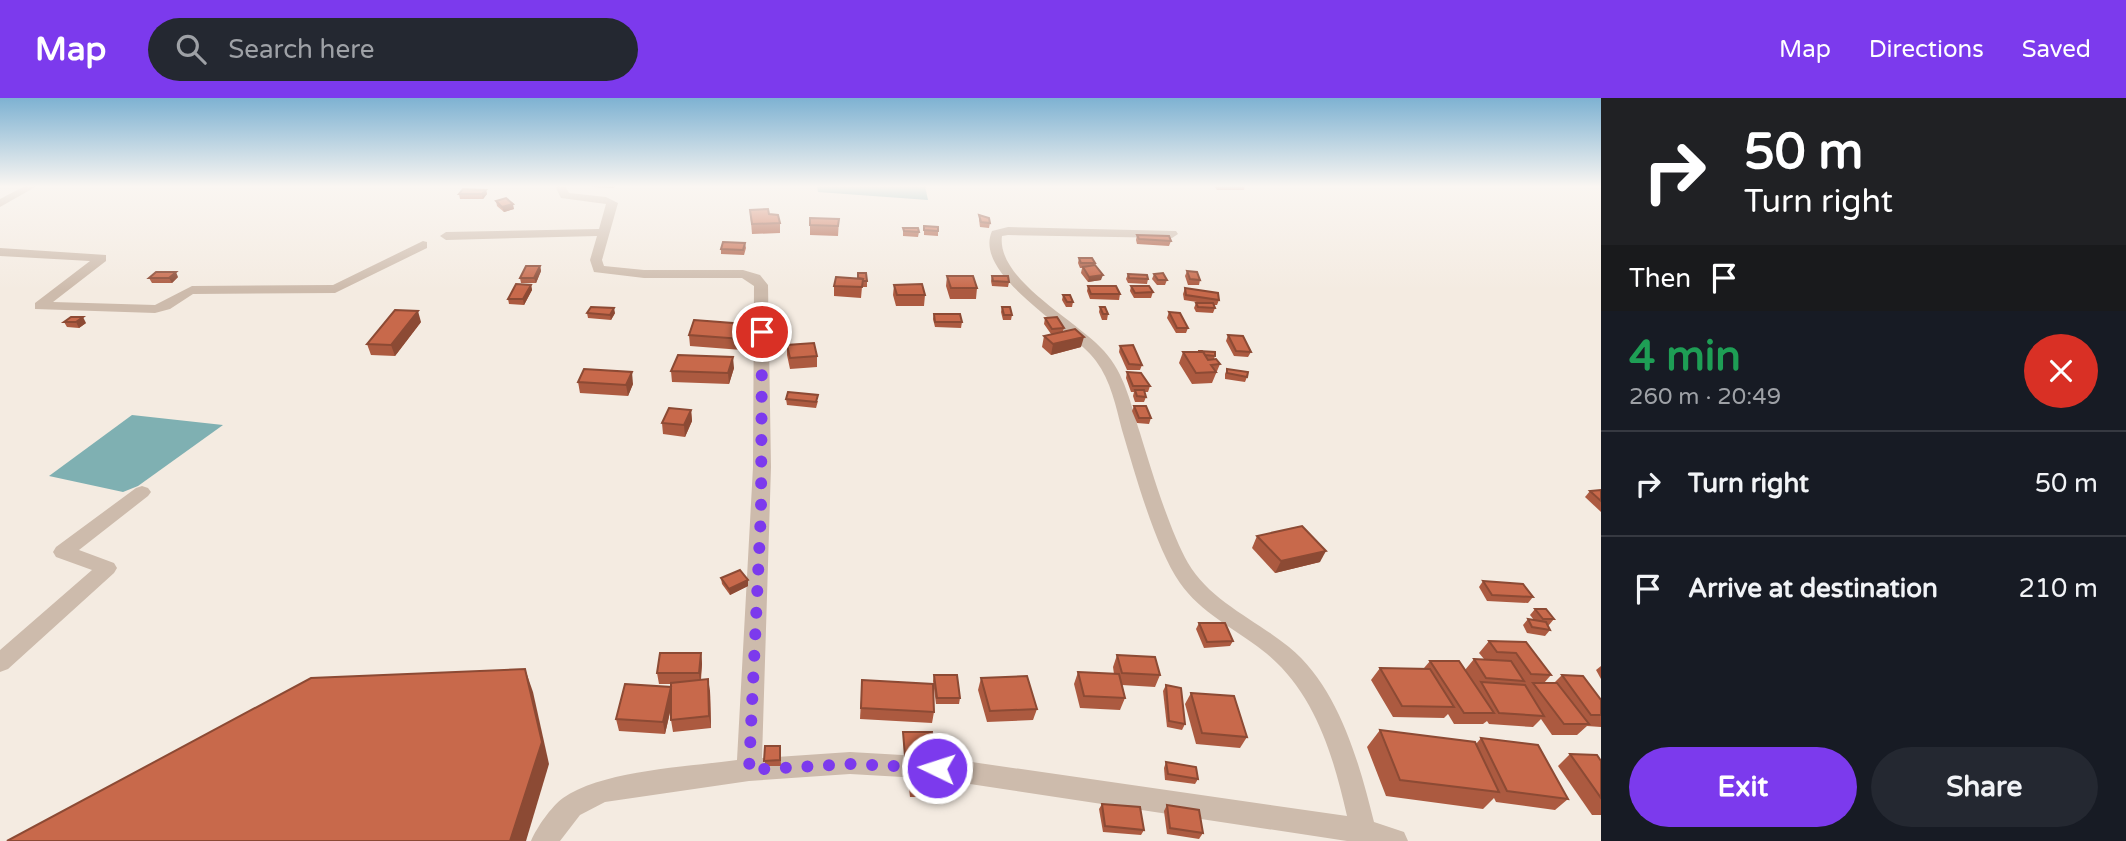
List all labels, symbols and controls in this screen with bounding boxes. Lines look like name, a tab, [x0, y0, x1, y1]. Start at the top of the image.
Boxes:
search box	[148, 18, 638, 81]
text: Map	[35, 30, 106, 69]
icon: search	[172, 30, 210, 68]
text: Search here	[228, 34, 374, 65]
text: Map	[1779, 35, 1831, 64]
text: Directions	[1869, 35, 1984, 64]
text: Saved	[2022, 35, 2091, 64]
text: 50 m	[1744, 123, 1863, 182]
icon: right	[1629, 126, 1720, 217]
text: Turn right	[1744, 183, 1893, 221]
icon: arrive	[1705, 259, 1743, 297]
text: Then	[1629, 263, 1691, 294]
pin	[732, 302, 792, 362]
icon: arrive	[743, 313, 781, 351]
text: 4 min	[1629, 331, 1741, 382]
button: close	[2024, 334, 2098, 408]
text: 260 m · 20:49	[1629, 383, 1781, 411]
icon: right	[1629, 465, 1667, 503]
text: Turn right	[1688, 468, 1809, 499]
text: 50 m	[2035, 468, 2098, 499]
icon: arrive	[1629, 570, 1667, 608]
text: Arrive at destination	[1688, 573, 1938, 604]
text: 210 m	[2018, 573, 2098, 604]
position arrow	[900, 731, 974, 805]
button: Exit	[1629, 747, 1857, 827]
button: Share	[1871, 747, 2098, 827]

